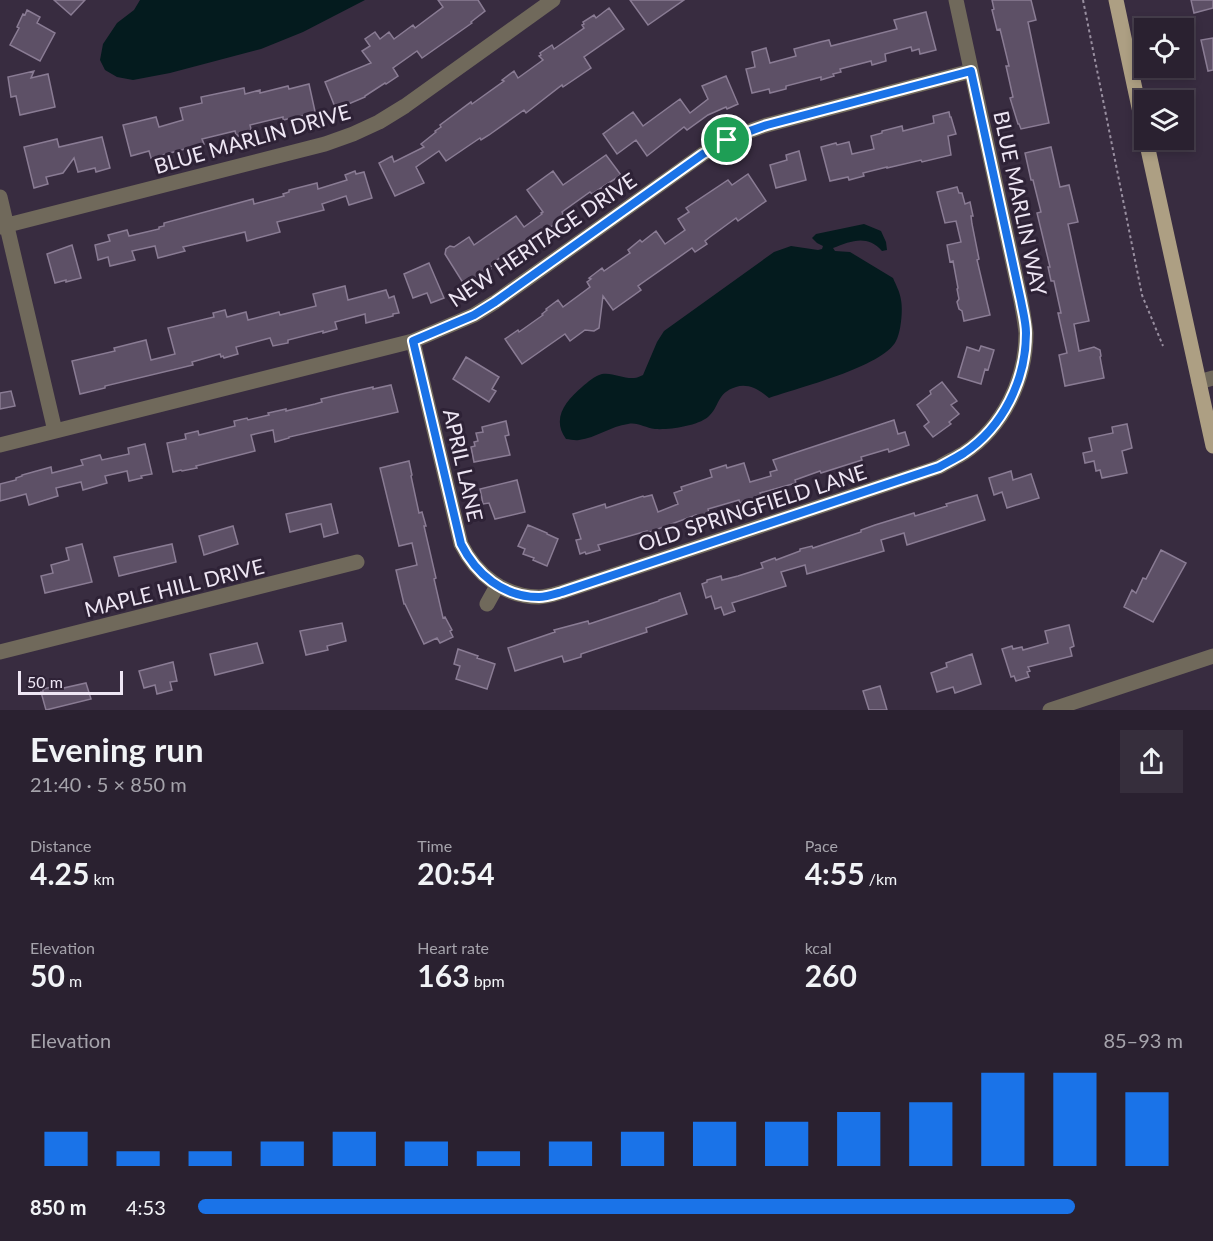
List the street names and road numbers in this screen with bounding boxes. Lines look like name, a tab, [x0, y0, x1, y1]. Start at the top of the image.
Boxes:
street label: BLUE MARLIN DRIVE	[151, 98, 353, 178]
street label: BLUE MARLIN WAY	[989, 108, 1053, 298]
street label: NEW HERITAGE DRIVE	[443, 167, 641, 311]
street label: APRIL LANE	[439, 406, 489, 524]
street label: OLD SPRINGFIELD LANE	[635, 458, 869, 556]
street label: MAPLE HILL DRIVE	[82, 553, 266, 621]

